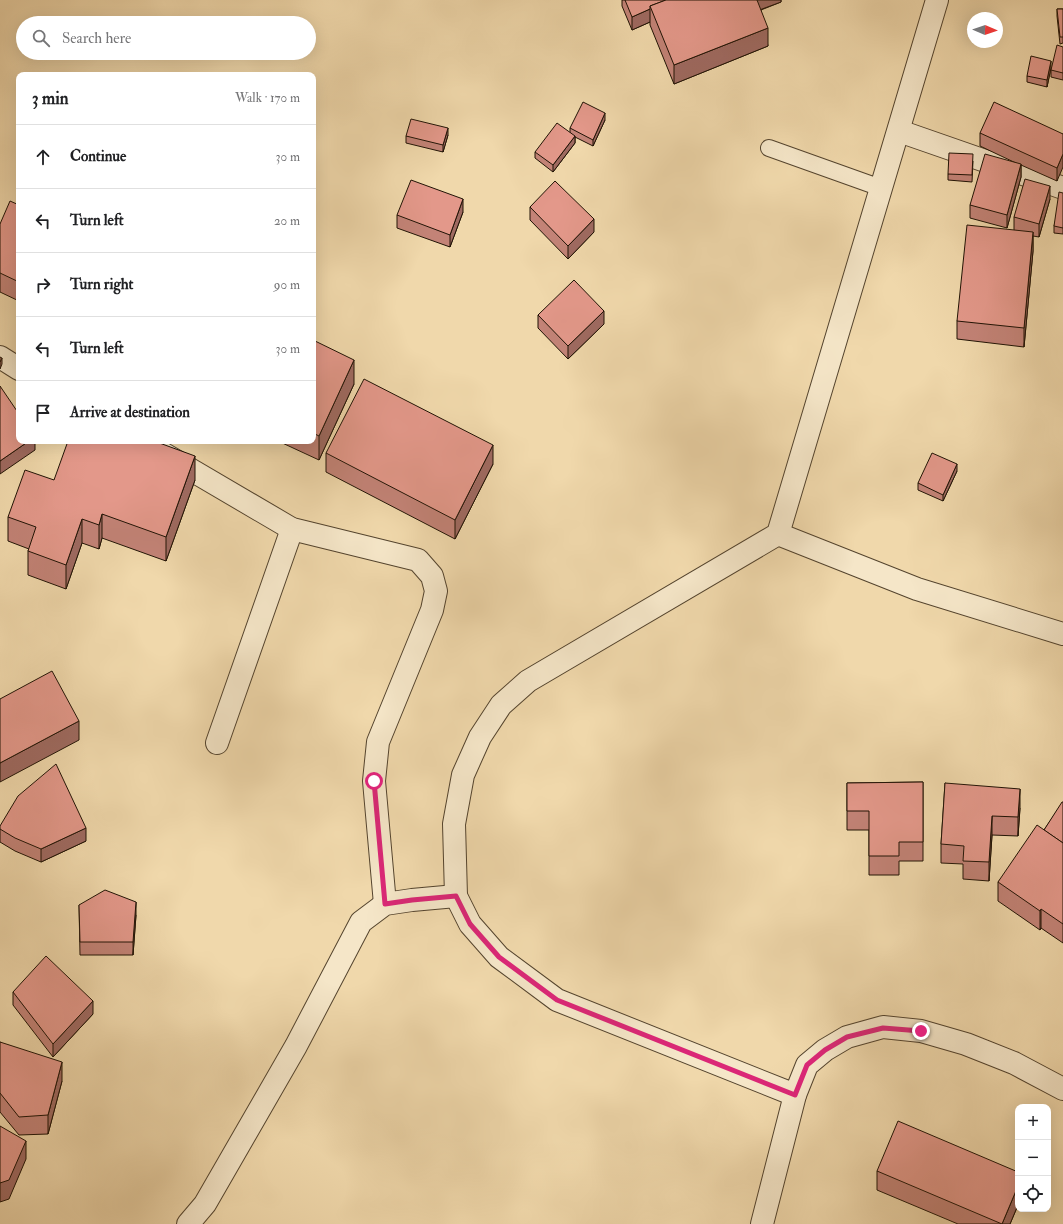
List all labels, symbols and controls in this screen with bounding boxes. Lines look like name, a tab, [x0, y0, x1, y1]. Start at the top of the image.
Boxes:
north arrow	[967, 12, 1003, 48]
search box	[16, 16, 316, 60]
icon: search	[30, 27, 52, 49]
text: Search here	[62, 29, 131, 48]
text: 3 min	[32, 88, 69, 109]
text: Walk · 170 m	[235, 90, 300, 106]
icon: ahead	[32, 146, 54, 168]
text: Continue	[70, 147, 126, 166]
text: 30 m	[276, 149, 300, 165]
icon: left	[32, 210, 54, 232]
text: Turn left	[70, 211, 124, 230]
text: 20 m	[274, 213, 300, 229]
icon: right	[32, 274, 54, 296]
text: Turn right	[70, 275, 133, 294]
text: 90 m	[274, 277, 300, 293]
icon: left	[32, 338, 54, 360]
text: Turn left	[70, 339, 124, 358]
text: 30 m	[276, 341, 300, 357]
icon: arrive	[32, 402, 54, 424]
text: Arrive at destination	[70, 403, 190, 422]
route start	[365, 772, 383, 790]
route end	[912, 1022, 930, 1040]
map controls	[1015, 1104, 1051, 1212]
button: +	[1015, 1104, 1051, 1140]
button: −	[1015, 1140, 1051, 1176]
button: locate	[1015, 1176, 1051, 1212]

